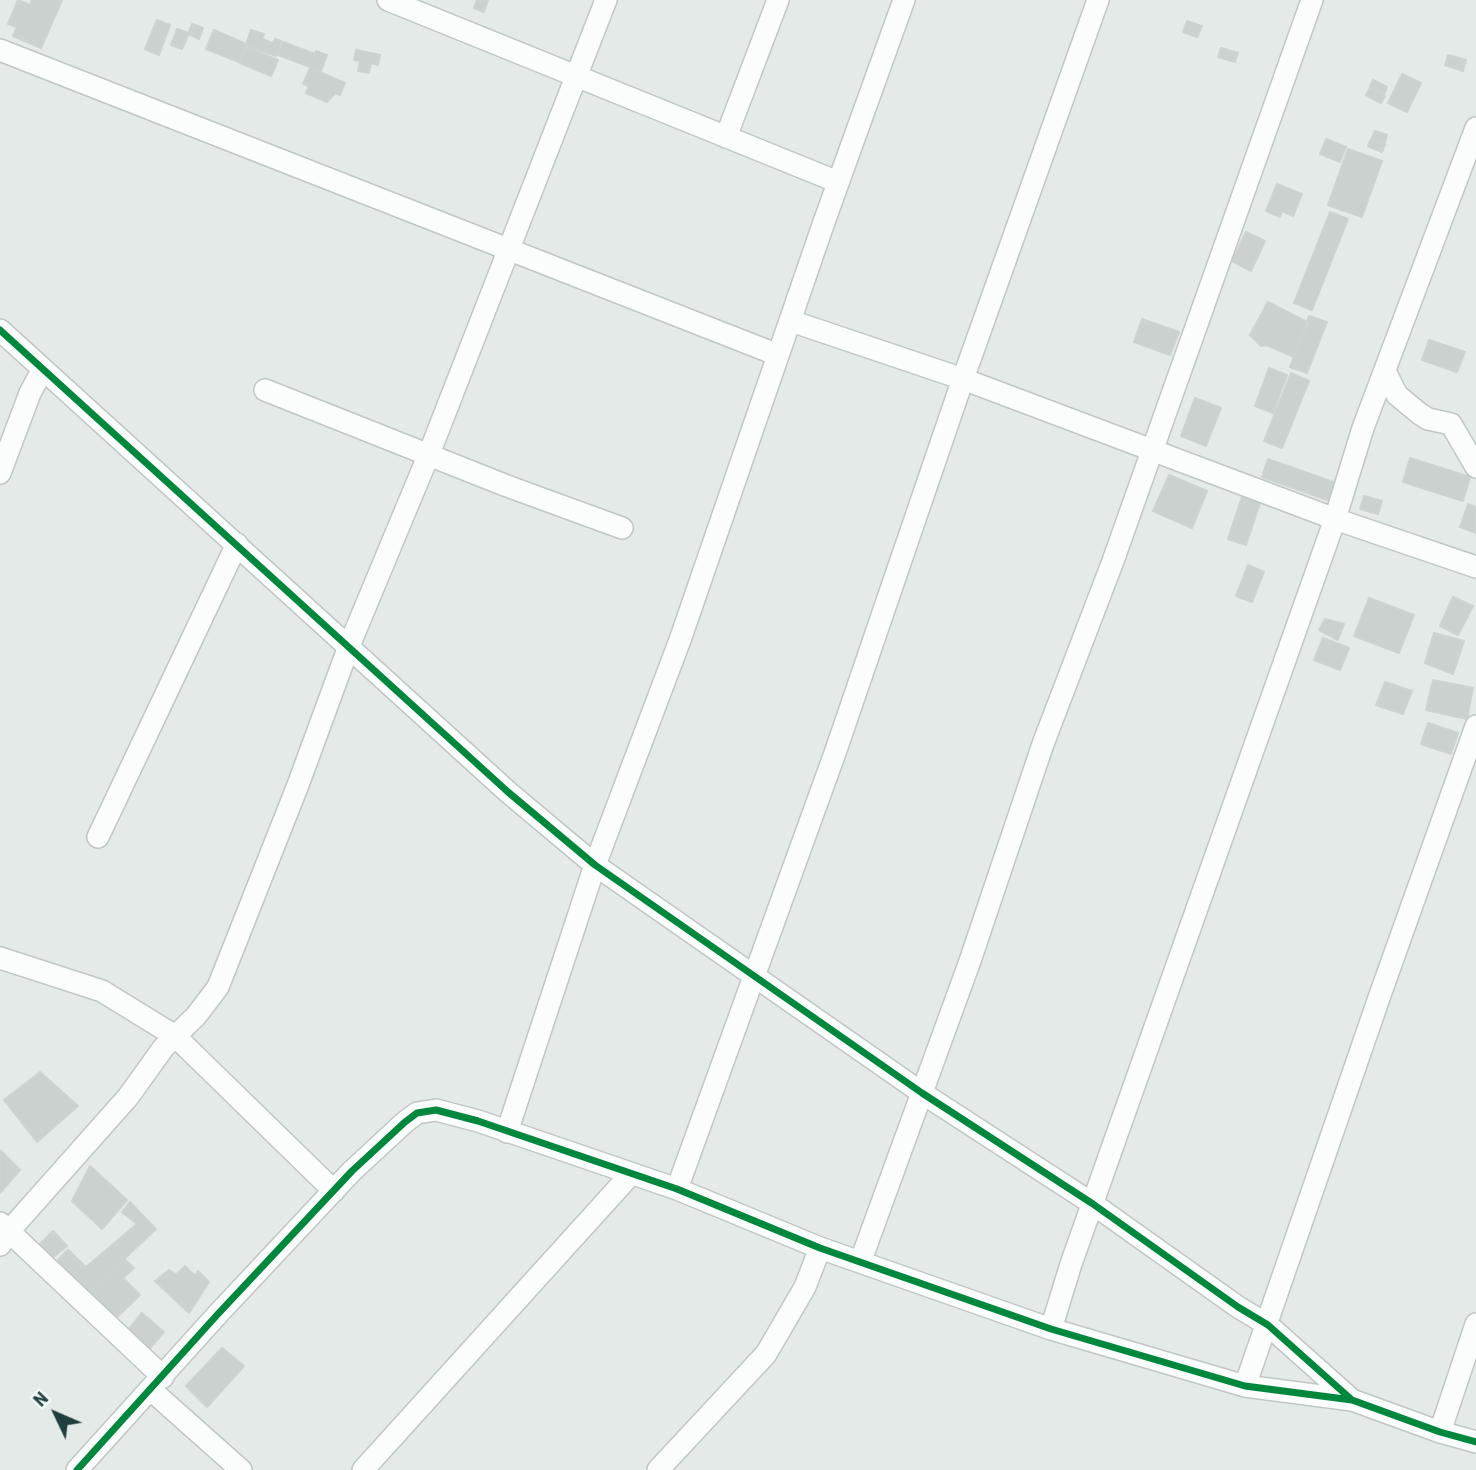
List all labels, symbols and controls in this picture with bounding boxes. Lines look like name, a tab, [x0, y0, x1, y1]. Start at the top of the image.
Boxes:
north arrow	[21, 1379, 91, 1449]
text: N	[28, 1387, 53, 1411]

